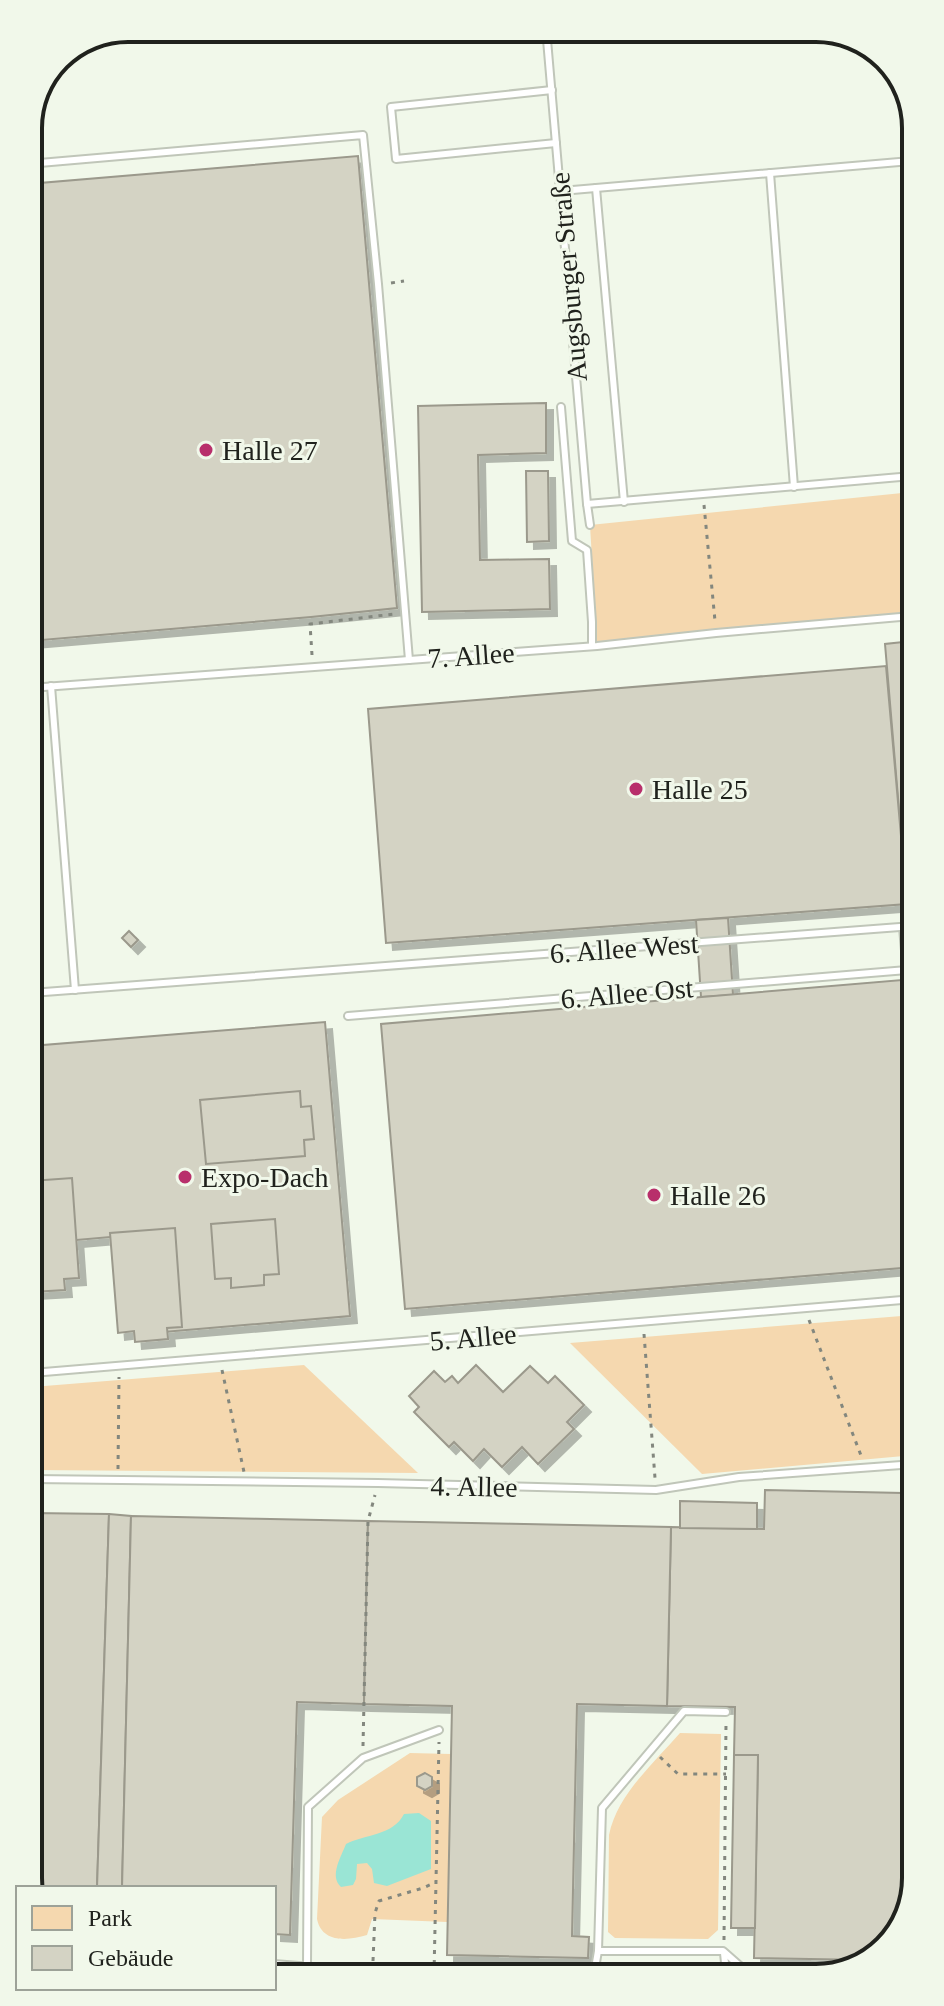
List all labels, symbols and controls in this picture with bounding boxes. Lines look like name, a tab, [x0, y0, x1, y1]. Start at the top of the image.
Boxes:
street label: Augsburger Straße	[544, 171, 593, 383]
place label: Halle 27	[222, 435, 318, 466]
marker: Halle 27	[197, 441, 215, 459]
street label: 7. Allee	[427, 637, 516, 674]
place label: Halle 25	[652, 774, 748, 805]
marker: Halle 25	[627, 780, 645, 798]
street label: 6. Allee West	[549, 928, 700, 969]
street label: 6. Allee Ost	[559, 972, 695, 1015]
place label: Expo-Dach	[201, 1162, 329, 1193]
marker: Expo-Dach	[176, 1168, 194, 1186]
place label: Halle 26	[670, 1180, 766, 1211]
marker: Halle 26	[645, 1186, 663, 1204]
street label: 5. Allee	[428, 1318, 518, 1357]
street label: 4. Allee	[430, 1470, 518, 1503]
legend	[16, 1886, 276, 1990]
text: Park	[88, 1905, 132, 1931]
text: Gebäude	[88, 1945, 173, 1971]

